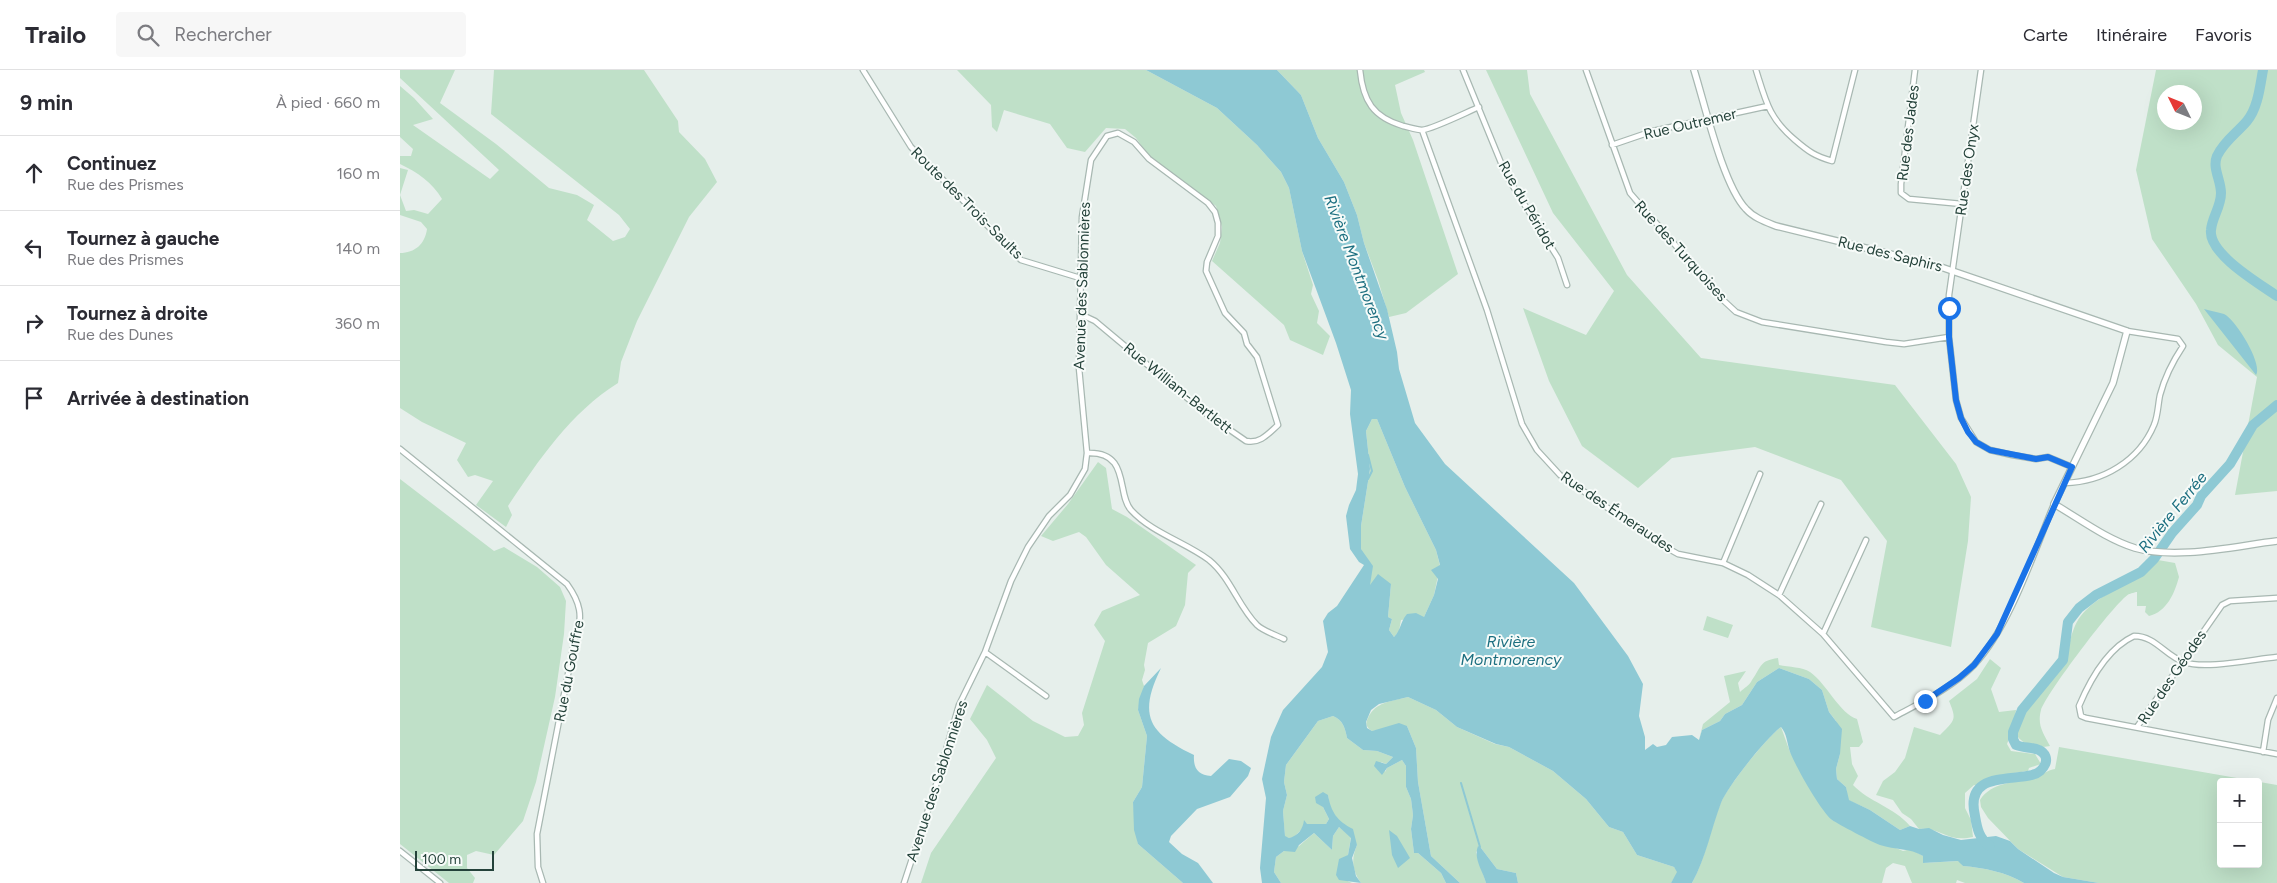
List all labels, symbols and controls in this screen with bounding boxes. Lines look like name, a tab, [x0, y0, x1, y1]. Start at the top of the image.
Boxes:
search box	[116, 12, 466, 57]
text: Trailo	[25, 20, 86, 49]
icon: search	[134, 21, 162, 49]
text: Rechercher	[174, 23, 272, 46]
text: Carte	[2023, 24, 2068, 46]
text: Itinéraire	[2096, 24, 2167, 46]
text: Favoris	[2195, 24, 2252, 46]
street label: Rue des Jades	[1893, 84, 1923, 182]
north arrow	[2157, 85, 2202, 130]
text: 9 min	[20, 90, 73, 115]
text: À pied · 660 m	[276, 93, 380, 112]
street label: Rue Outremer	[1642, 105, 1738, 143]
street label: Rue des Onyx	[1952, 123, 1982, 217]
street label: Route des Trois-Saults	[907, 143, 1027, 263]
text: Continuez	[67, 152, 156, 175]
street label: Rue du Péridot	[1494, 158, 1560, 253]
icon: ahead	[20, 159, 48, 187]
text: 160 m	[337, 164, 380, 183]
text: Rue des Prismes	[67, 175, 184, 194]
water label: Rivière Montmorency	[1320, 192, 1393, 343]
street label: Rue des Turquoises	[1631, 197, 1731, 305]
street label: Avenue des Sablonnières	[1070, 202, 1094, 370]
text: Tournez à gauche	[67, 227, 219, 250]
street label: Rue des Saphirs	[1836, 232, 1944, 276]
icon: left	[20, 234, 48, 262]
text: 140 m	[336, 239, 380, 258]
text: Rue des Prismes	[67, 250, 184, 269]
route start	[1938, 297, 1961, 320]
text: Tournez à droite	[67, 302, 208, 325]
icon: right	[20, 309, 48, 337]
text: 360 m	[334, 314, 380, 333]
text: Rue des Dunes	[67, 325, 173, 344]
street label: Rue William-Bartlett	[1120, 339, 1236, 438]
icon: arrive	[20, 384, 48, 412]
text: Arrivée à destination	[67, 387, 249, 410]
street label: Rue des Émeraudes	[1557, 468, 1677, 556]
water label: Rivière Ferrée	[2134, 468, 2211, 557]
street label: Rue du Gouffre	[550, 619, 588, 723]
street label: Rue des Géodes	[2134, 627, 2210, 727]
water label: Rivière Montmorency	[1461, 632, 1562, 669]
route end	[1914, 690, 1937, 713]
street label: Avenue des Sablonnières	[902, 698, 972, 864]
map controls	[2217, 778, 2262, 868]
button: +	[2217, 778, 2262, 823]
button: −	[2217, 823, 2262, 868]
scale bar	[415, 848, 494, 871]
text: 100 m	[422, 851, 461, 868]

